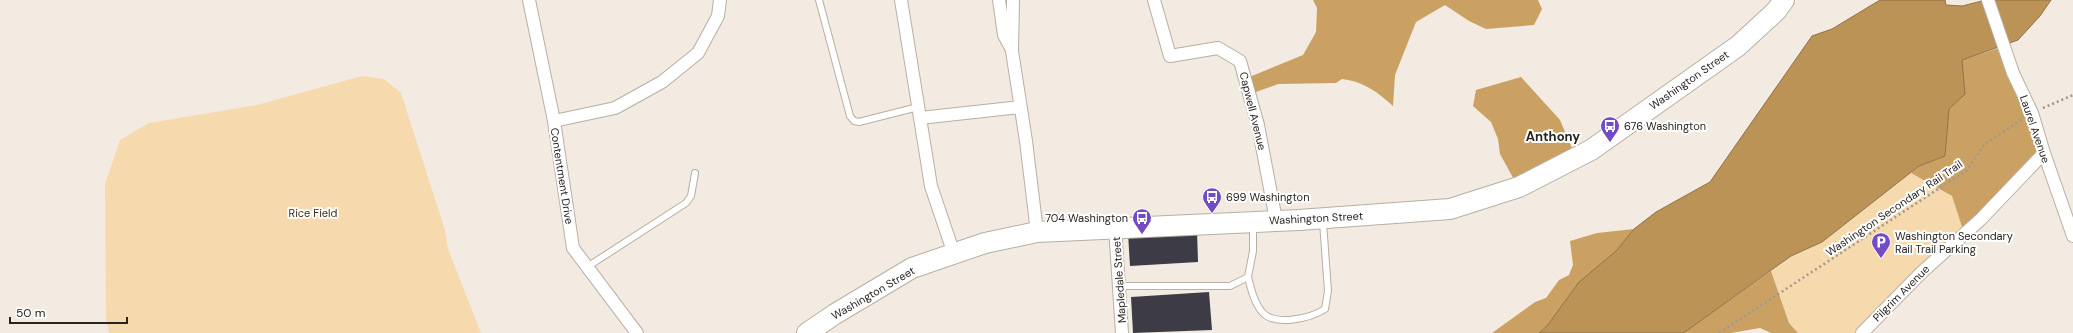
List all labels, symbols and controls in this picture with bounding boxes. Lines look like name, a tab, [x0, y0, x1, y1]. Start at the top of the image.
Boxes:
street label: Washington Street	[1646, 47, 1732, 113]
street label: Capwell Avenue	[1237, 70, 1269, 152]
street label: Laurel Avenue	[2017, 93, 2053, 165]
bus stop icon: 676 Washington	[1599, 115, 1621, 143]
place label: 676 Washington	[1624, 119, 1706, 133]
street label: Contentment Drive	[547, 127, 577, 225]
district label: Anthony	[1526, 128, 1580, 145]
street label: Washington Secondary Rail Trail	[1823, 157, 1965, 259]
bus stop icon: 699 Washington	[1201, 186, 1223, 214]
place label: 699 Washington	[1226, 190, 1309, 204]
park label: Rice Field	[289, 206, 337, 220]
bus stop icon: 704 Washington	[1131, 207, 1153, 235]
street label: Washington Street	[1269, 209, 1363, 227]
place label: 704 Washington	[1045, 211, 1128, 225]
place label: Washington Secondary Rail Trail Parking	[1895, 229, 2013, 256]
parking icon: Washington Secondary Rail Trail Parking	[1870, 231, 1892, 259]
street label: Mapledale Street	[1109, 236, 1129, 324]
street label: Pilgrim Avenue	[1870, 262, 1932, 324]
street label: Washington Street	[829, 263, 917, 323]
scale bar	[10, 299, 127, 325]
text: 50 m	[16, 305, 45, 321]

